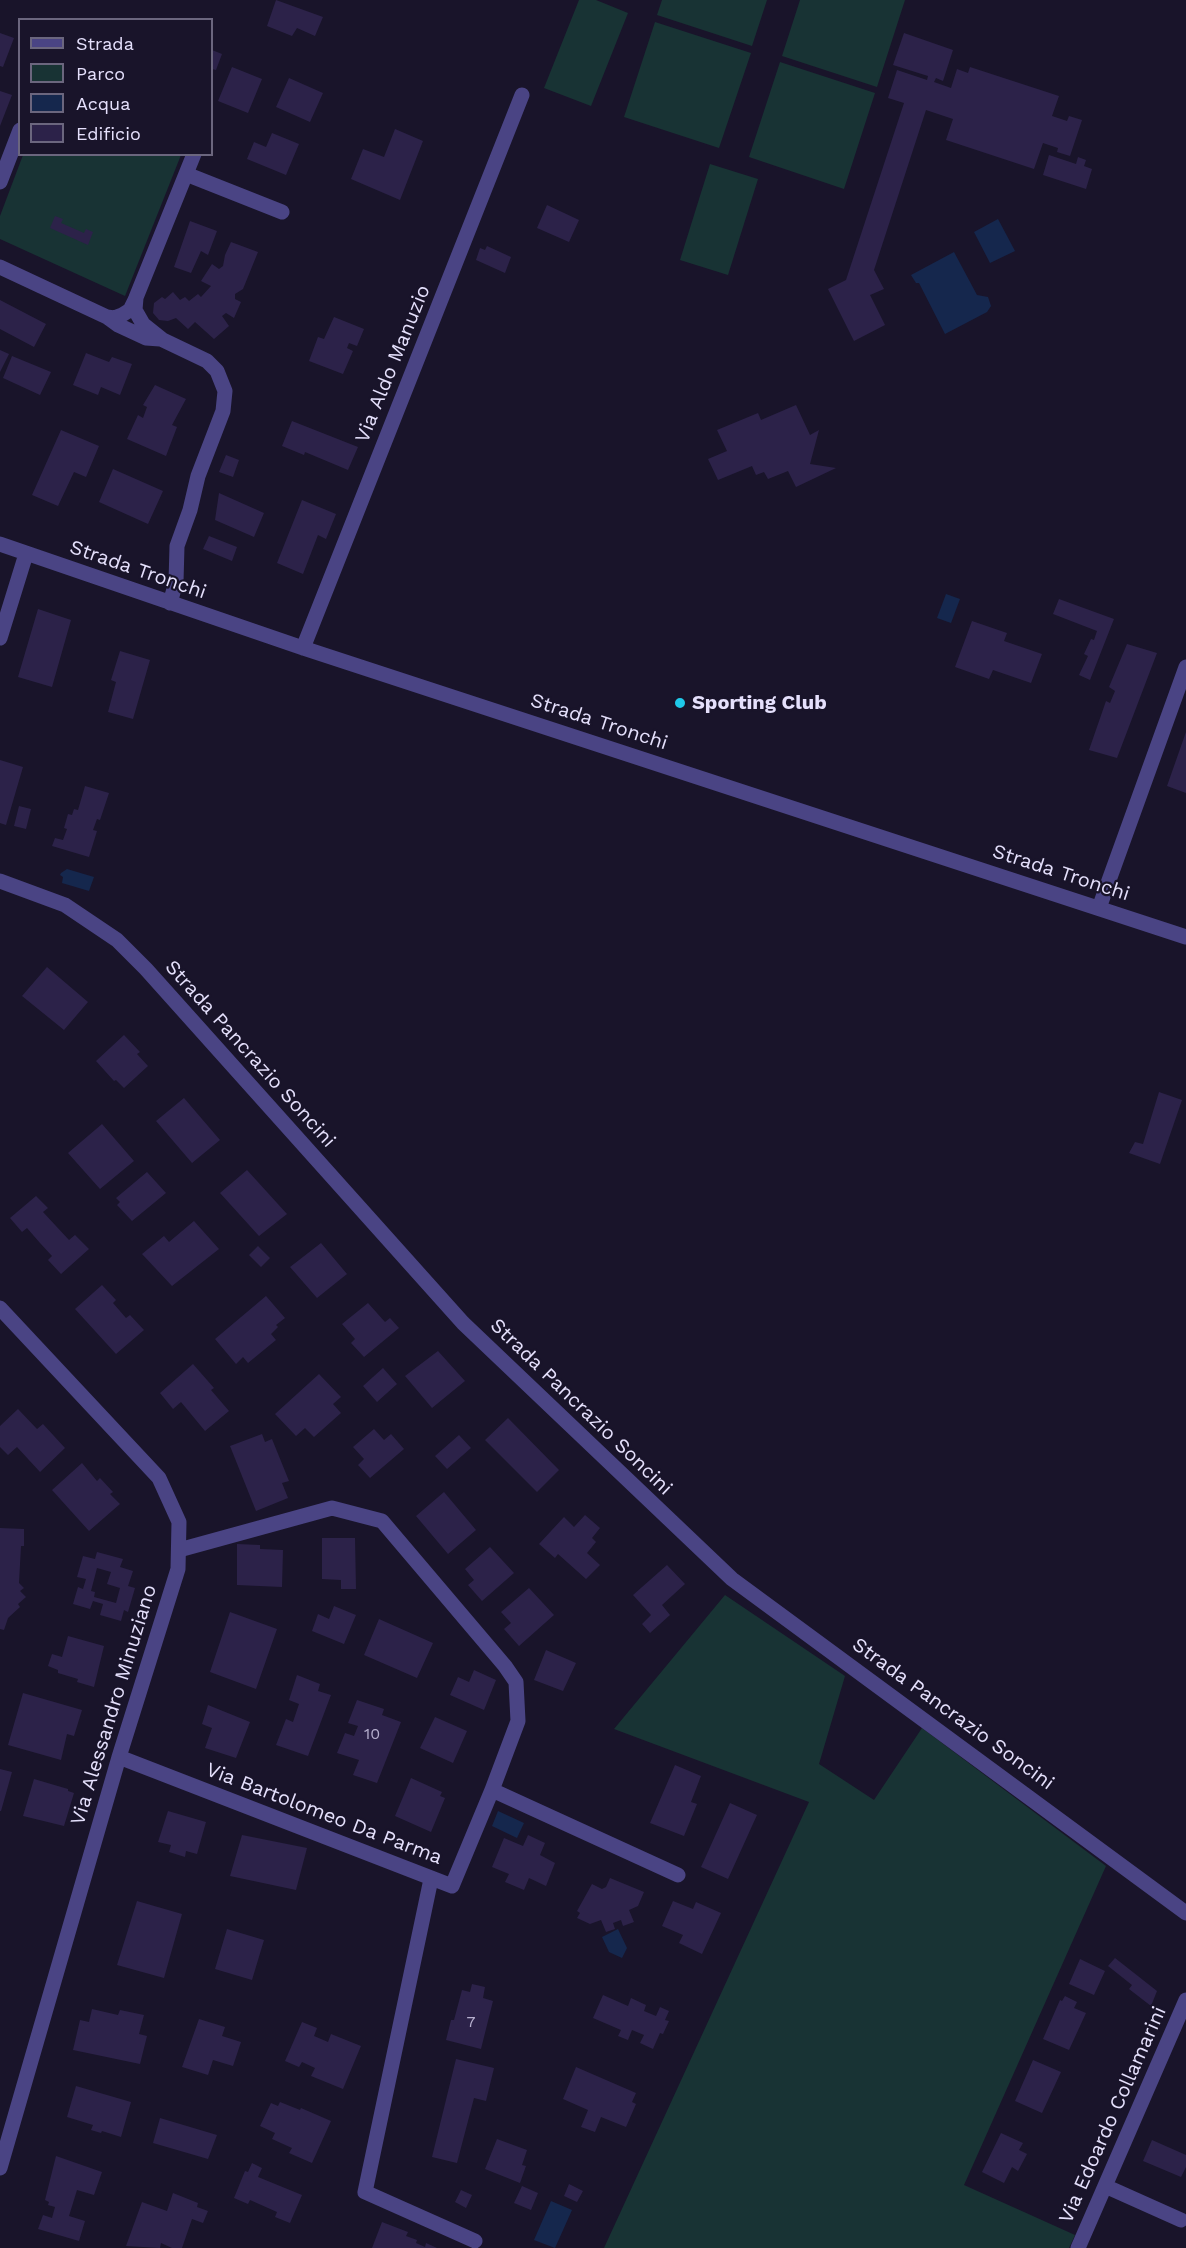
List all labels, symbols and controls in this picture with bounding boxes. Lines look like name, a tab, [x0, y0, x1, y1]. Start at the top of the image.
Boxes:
legend	[18, 18, 213, 156]
text: Strada	[76, 33, 134, 54]
text: Parco	[76, 63, 125, 84]
text: Acqua	[76, 93, 130, 114]
text: Edificio	[76, 123, 141, 144]
street label: Via Aldo Manuzio	[350, 282, 436, 446]
street label: Strada Tronchi	[67, 535, 209, 605]
street label: Strada Tronchi	[527, 689, 671, 755]
place label: Sporting Club	[692, 691, 827, 715]
marker: Sporting Club	[673, 696, 687, 710]
street label: Strada Tronchi	[989, 840, 1133, 906]
street label: Strada Pancrazio Soncini	[160, 955, 340, 1153]
street label: Strada Pancrazio Soncini	[485, 1314, 677, 1500]
street label: Via Alessandro Minuziano	[66, 1582, 162, 1828]
street label: Strada Pancrazio Soncini	[847, 1633, 1059, 1795]
house number: 10	[364, 1724, 380, 1744]
street label: Via Bartolomeo Da Parma	[203, 1758, 445, 1870]
street label: Via Edoardo Collamarini	[1054, 2003, 1172, 2227]
house number: 7	[467, 2012, 475, 2032]

